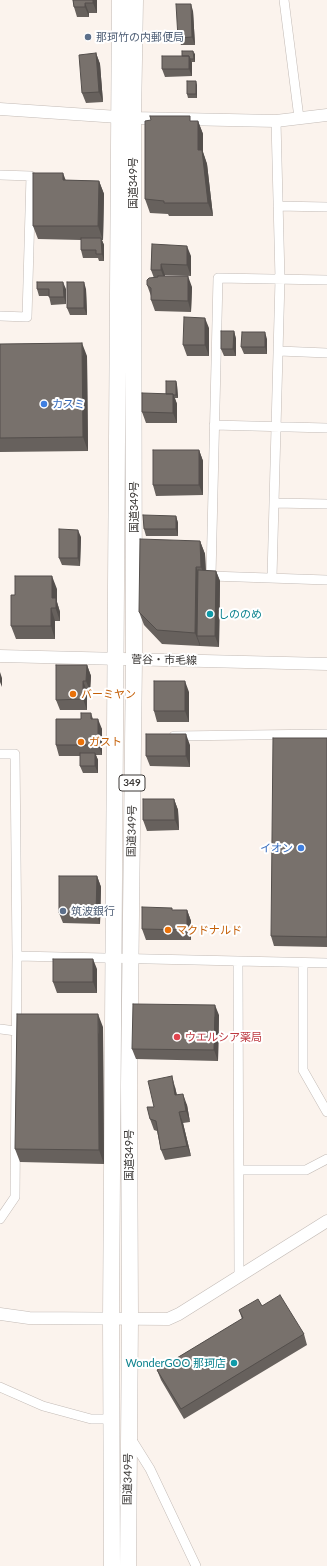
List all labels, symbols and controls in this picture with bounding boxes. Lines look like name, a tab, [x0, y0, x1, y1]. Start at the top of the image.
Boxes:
place label: 那珂竹の内郵便局	[96, 30, 184, 44]
marker: 那珂竹の内郵便局	[83, 32, 93, 42]
street label: 国道349号	[126, 157, 140, 209]
place label: カスミ	[52, 397, 85, 411]
marker: カスミ	[39, 399, 49, 409]
street label: 国道349号	[127, 481, 141, 533]
place label: しののめ	[218, 607, 262, 621]
marker: しののめ	[205, 609, 215, 619]
street label: 菅谷・市毛線	[131, 653, 197, 667]
place label: バーミヤン	[81, 687, 136, 701]
marker: バーミヤン	[68, 689, 78, 699]
place label: ガスト	[89, 735, 122, 749]
marker: ガスト	[76, 737, 86, 747]
road number: 349	[119, 775, 145, 791]
street label: 国道349号	[125, 805, 139, 857]
place label: イオン	[260, 841, 293, 855]
marker: イオン	[296, 843, 306, 853]
place label: 筑波銀行	[71, 904, 115, 918]
marker: 筑波銀行	[58, 906, 68, 916]
place label: マクドナルド	[176, 923, 242, 937]
marker: マクドナルド	[163, 925, 173, 935]
place label: ウエルシア薬局	[185, 1030, 262, 1044]
marker: ウエルシア薬局	[172, 1032, 182, 1042]
street label: 国道349号	[122, 1129, 136, 1181]
place label: WonderGOO 那珂店	[125, 1356, 226, 1370]
marker: WonderGOO 那珂店	[229, 1358, 239, 1368]
street label: 国道349号	[121, 1453, 135, 1505]

